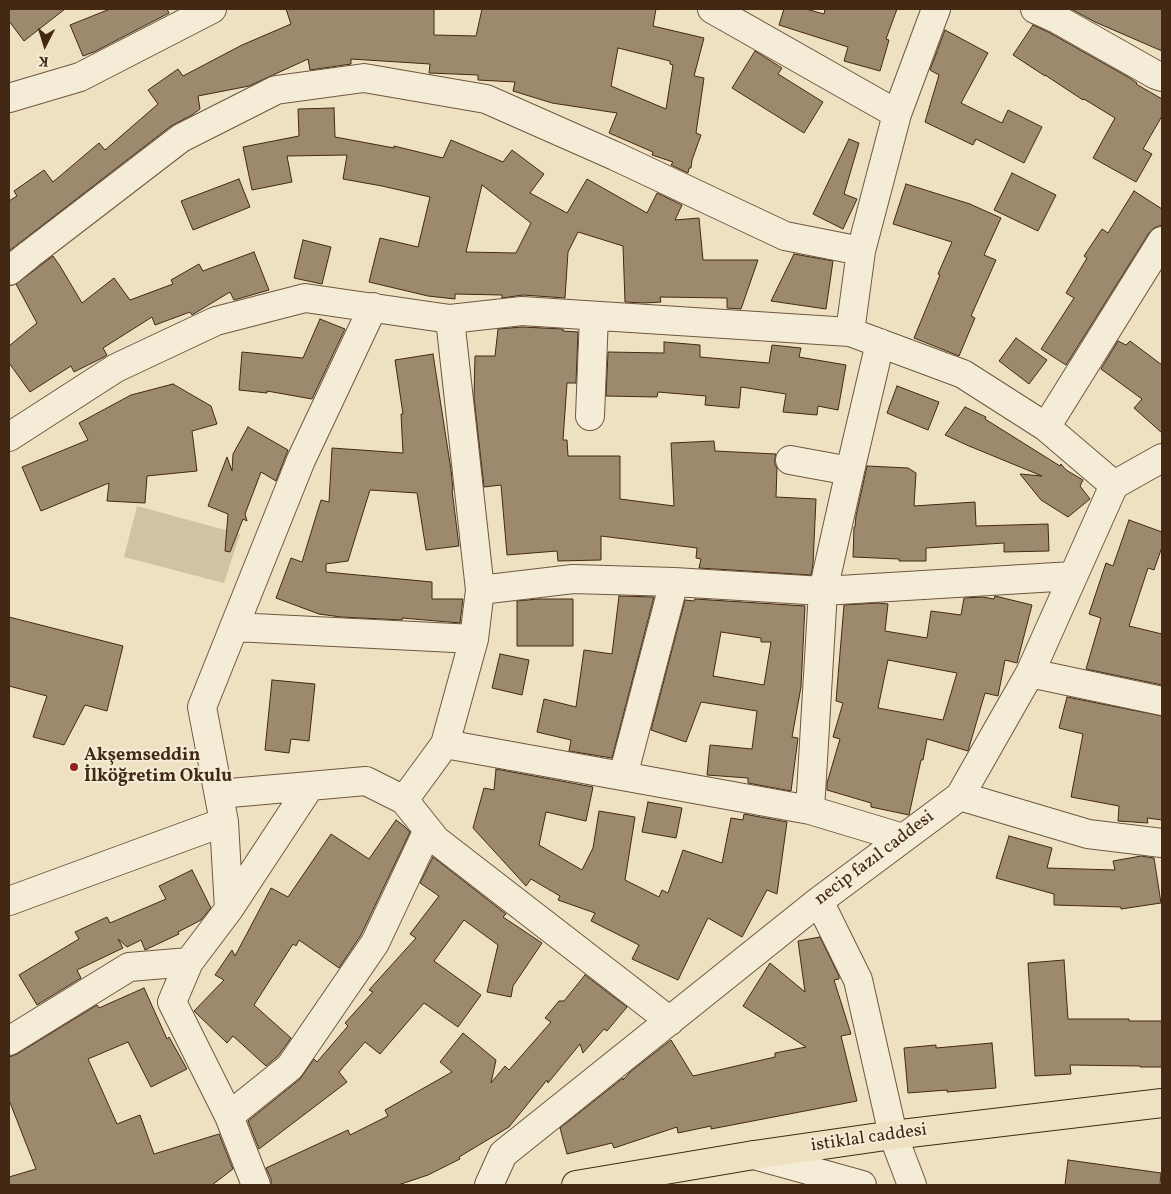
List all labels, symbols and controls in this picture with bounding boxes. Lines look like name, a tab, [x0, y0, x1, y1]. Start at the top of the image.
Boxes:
north arrow	[20, 20, 70, 70]
text: K	[38, 51, 50, 70]
place label: Akşemseddin İlköğretim Okulu	[84, 746, 232, 789]
marker: Akşemseddin İlköğretim Okulu	[68, 761, 80, 773]
street label: necip fazıl caddesi	[811, 807, 939, 911]
street label: istiklal caddesi	[810, 1120, 928, 1158]

